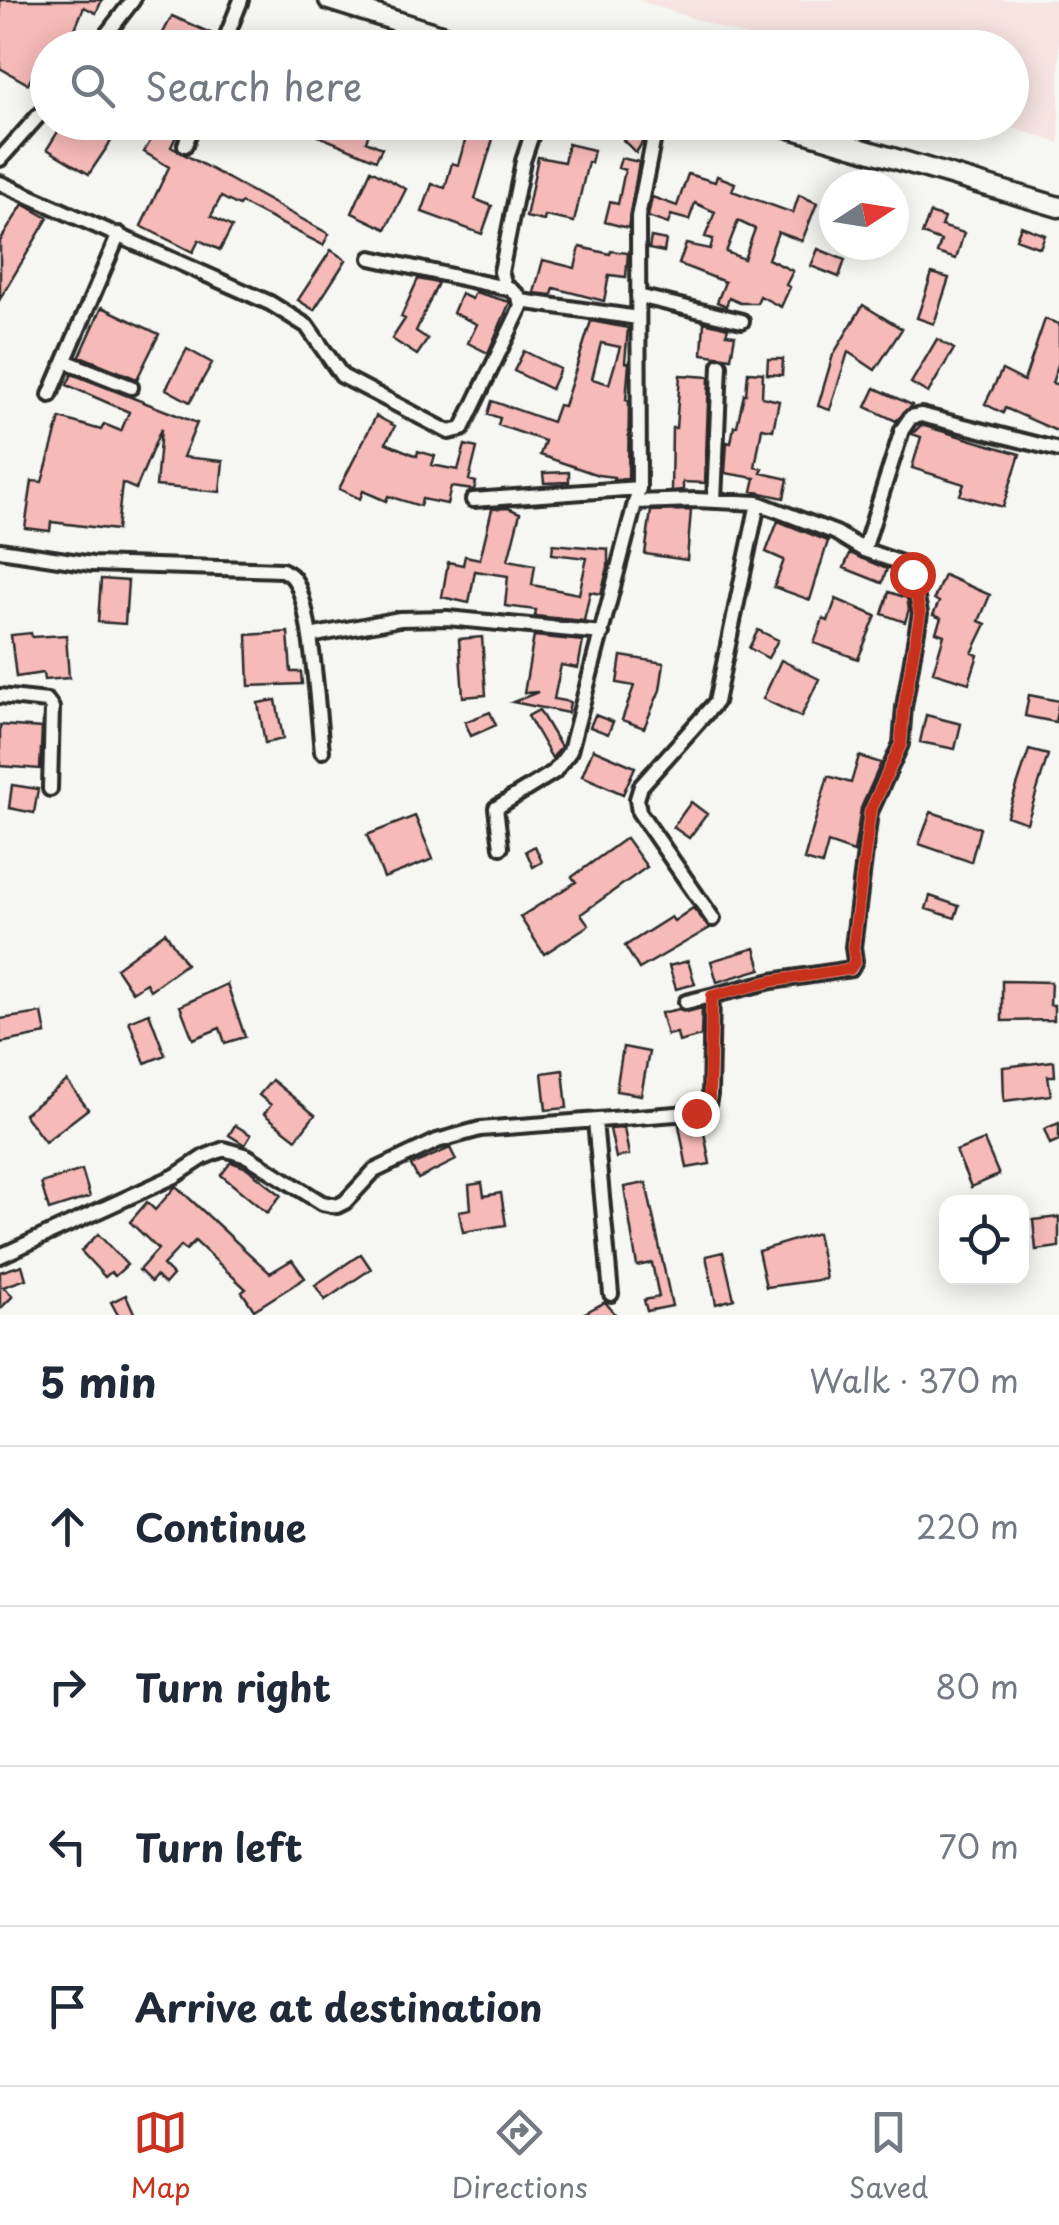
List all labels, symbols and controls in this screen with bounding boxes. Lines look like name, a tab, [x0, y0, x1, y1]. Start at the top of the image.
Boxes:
search box	[30, 30, 1029, 140]
text: Search here	[145, 57, 362, 114]
icon: search	[65, 58, 120, 113]
north arrow	[819, 170, 909, 260]
route start	[890, 552, 936, 598]
route end	[674, 1091, 720, 1137]
map controls	[939, 1195, 1029, 1285]
button: locate	[939, 1195, 1029, 1285]
text: 5 min	[40, 1349, 157, 1412]
text: Walk · 370 m	[809, 1356, 1019, 1404]
text: Continue	[135, 1498, 306, 1555]
icon: ahead	[40, 1499, 95, 1554]
text: 220 m	[916, 1502, 1019, 1550]
text: Turn right	[135, 1658, 331, 1715]
icon: right	[40, 1659, 95, 1714]
text: 80 m	[935, 1662, 1019, 1710]
text: Turn left	[135, 1818, 303, 1875]
icon: left	[40, 1819, 95, 1874]
text: 70 m	[939, 1822, 1019, 1870]
text: Arrive at destination	[135, 1978, 543, 2035]
icon: arrive	[40, 1979, 95, 2034]
tab: Map	[131, 2105, 190, 2208]
tab: Directions	[452, 2105, 588, 2208]
tab: Saved	[849, 2105, 928, 2208]

